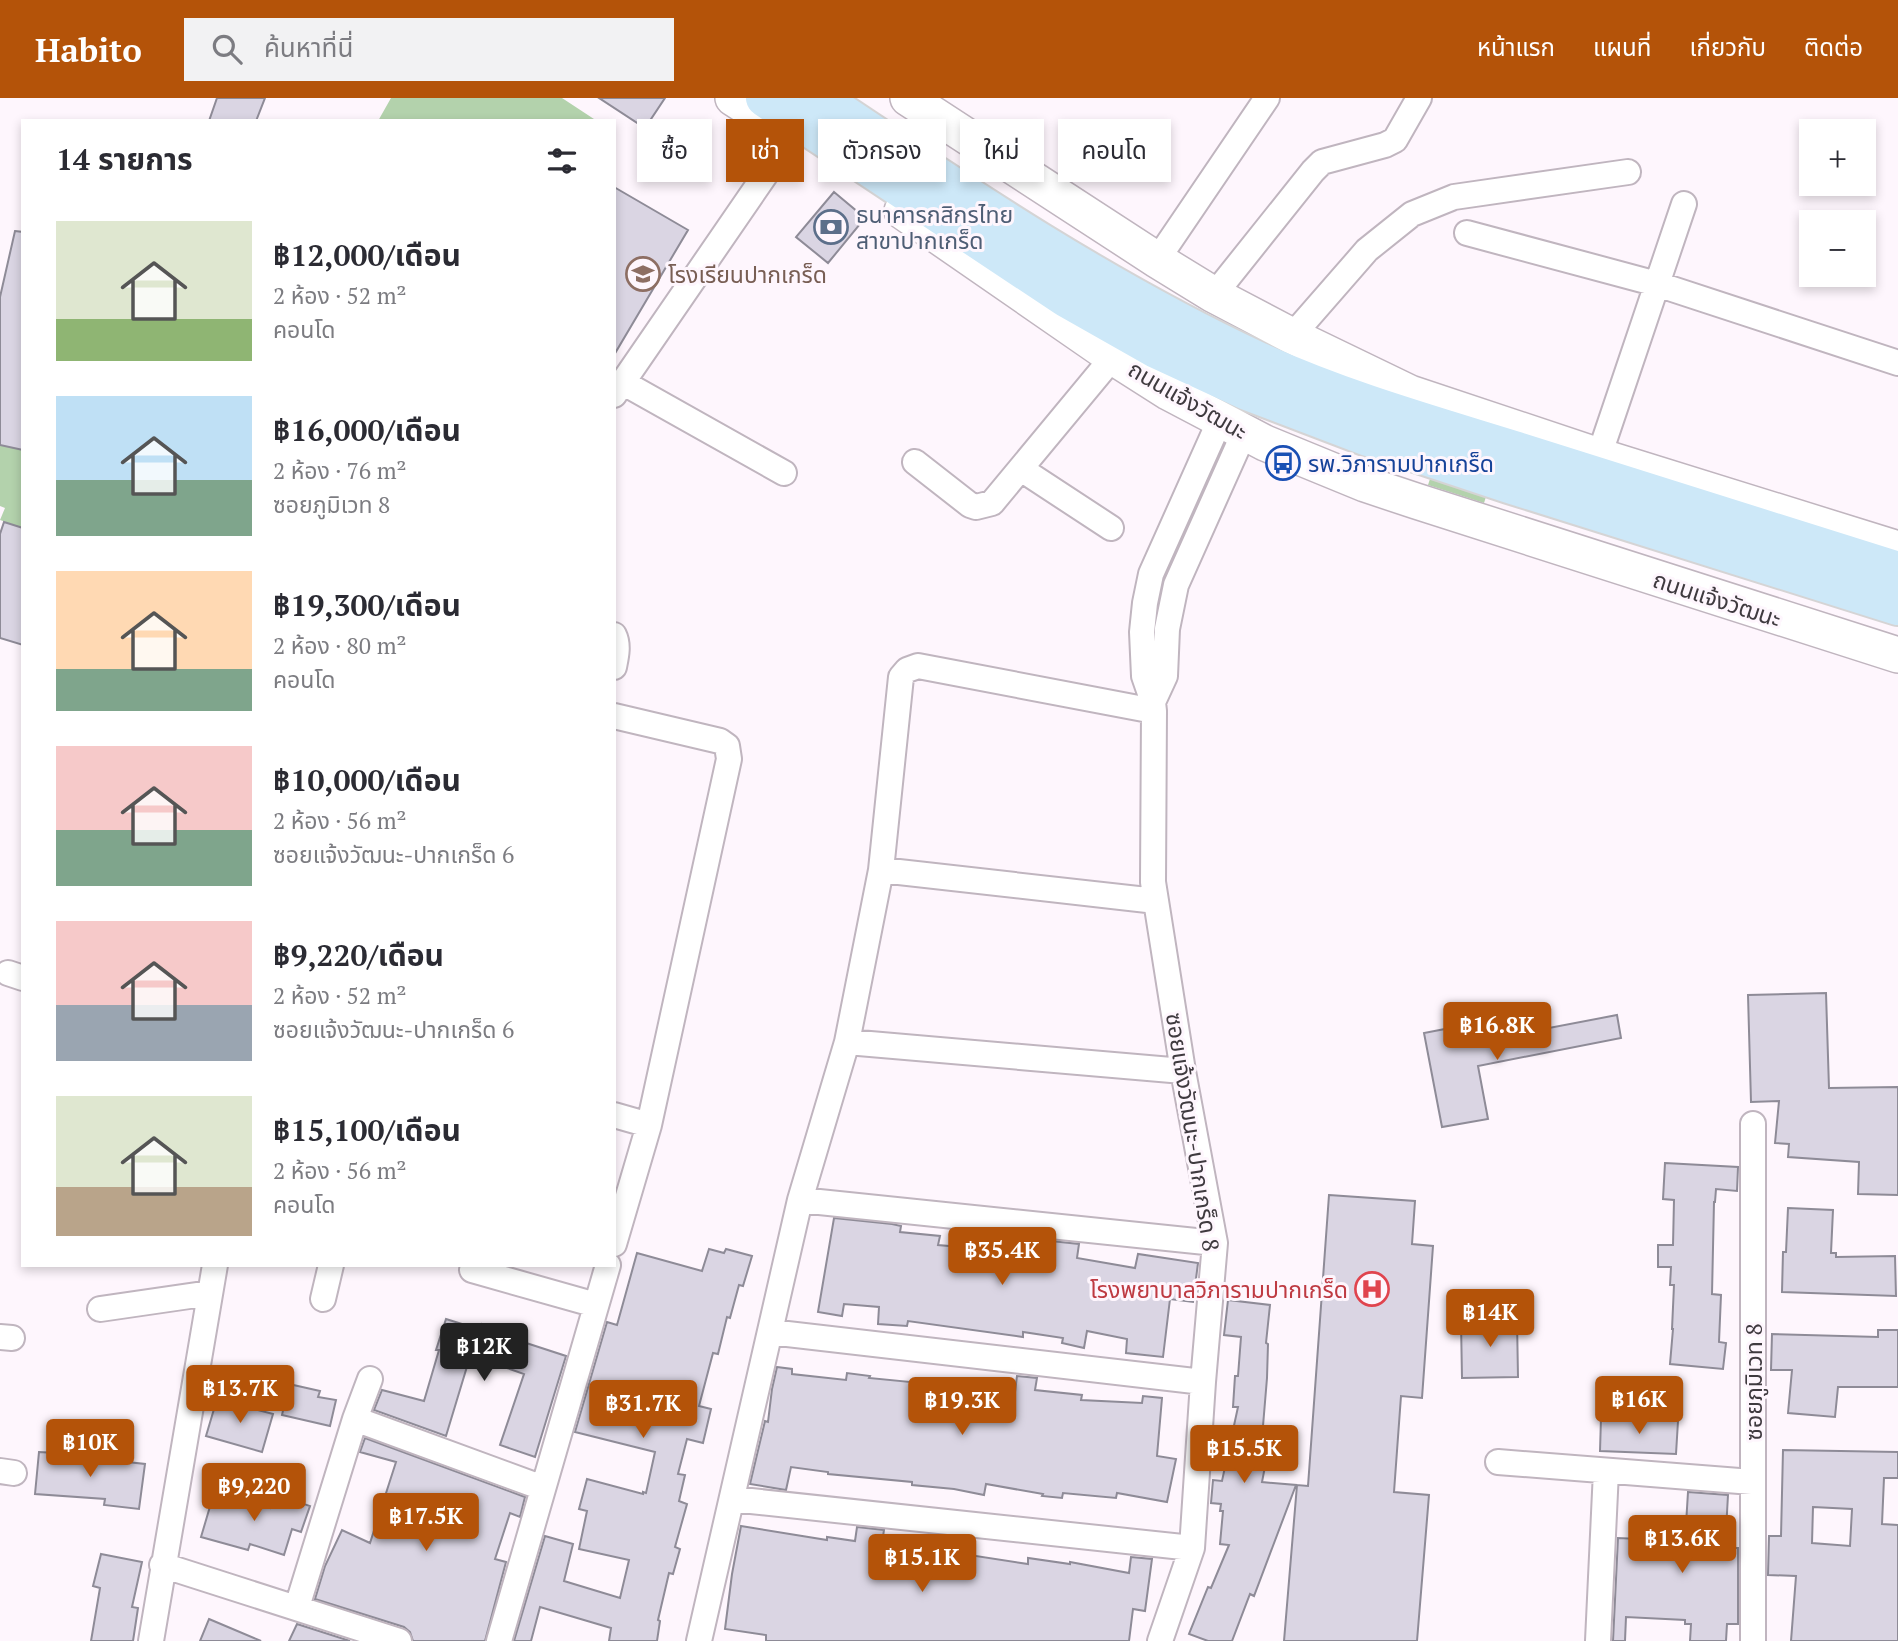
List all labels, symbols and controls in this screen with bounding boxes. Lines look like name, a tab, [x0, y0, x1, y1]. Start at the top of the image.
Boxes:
search box	[184, 18, 674, 81]
text: Habito	[35, 28, 142, 71]
icon: search	[208, 30, 246, 68]
text: ค้นหาที่นี่	[264, 30, 353, 64]
text: หน้าแรก	[1477, 31, 1555, 63]
text: แผนที่	[1593, 31, 1651, 63]
text: เกี่ยวกับ	[1689, 31, 1766, 63]
text: ติดต่อ	[1804, 31, 1863, 63]
chip: ซื้อ	[637, 119, 712, 182]
chip: เช่า	[726, 119, 804, 182]
chip: ตัวกรอง	[818, 119, 946, 182]
chip: ใหม่	[960, 119, 1044, 182]
chip: คอนโด	[1058, 119, 1171, 182]
map controls	[1799, 119, 1876, 287]
button: +	[1799, 119, 1876, 196]
text: 14 รายการ	[56, 139, 193, 179]
icon: filters	[543, 142, 581, 180]
place label: ธนาคารกสิกรไทย สาขาปากเกร็ด	[856, 199, 1013, 256]
bank icon: ธนาคารกสิกรไทย สาขาปากเกร็ด	[812, 208, 850, 246]
button: −	[1799, 210, 1876, 287]
text: ฿12,000/เดือน	[273, 235, 461, 275]
icon: home	[112, 249, 196, 333]
school or university icon: โรงเรียนปากเกร็ด	[624, 255, 662, 293]
place label: โรงเรียนปากเกร็ด	[668, 259, 827, 290]
text: 2 ห้อง · 52 m²	[273, 280, 406, 311]
text: คอนโด	[273, 314, 335, 345]
street label: ถนนแจ้งวัฒนะ	[1123, 353, 1253, 447]
text: ฿16,000/เดือน	[273, 410, 461, 450]
icon: home	[112, 424, 196, 508]
bus stop icon: รพ.วิภารามปากเกร็ด	[1264, 444, 1302, 482]
place label: รพ.วิภารามปากเกร็ด	[1308, 448, 1494, 479]
text: 2 ห้อง · 76 m²	[273, 455, 406, 486]
text: ซอยภูมิเวท 8	[273, 489, 390, 520]
street label: ถนนแจ้งวัฒนะ	[1649, 564, 1785, 634]
text: ฿19,300/เดือน	[273, 585, 461, 625]
icon: home	[112, 599, 196, 683]
text: 2 ห้อง · 80 m²	[273, 630, 406, 661]
text: คอนโด	[273, 664, 335, 695]
text: ฿10,000/เดือน	[273, 760, 461, 800]
icon: home	[112, 774, 196, 858]
text: 2 ห้อง · 56 m²	[273, 805, 406, 836]
text: ซอยแจ้งวัฒนะ-ปากเกร็ด 6	[273, 839, 514, 870]
text: ฿9,220/เดือน	[273, 935, 444, 975]
icon: home	[112, 949, 196, 1033]
text: 2 ห้อง · 52 m²	[273, 980, 406, 1011]
pin: ฿16.8K	[1440, 1002, 1554, 1062]
text: ฿16.8K	[1459, 1009, 1535, 1040]
street label: ซอยแจ้งวัฒนะ-ปากเกร็ด 8	[1159, 1010, 1227, 1254]
text: ซอยแจ้งวัฒนะ-ปากเกร็ด 6	[273, 1014, 514, 1045]
text: ฿15,100/เดือน	[273, 1110, 461, 1150]
icon: home	[112, 1124, 196, 1208]
text: 2 ห้อง · 56 m²	[273, 1155, 406, 1186]
text: คอนโด	[273, 1189, 335, 1220]
pin: ฿35.4K	[945, 1228, 1059, 1287]
text: ฿35.4K	[964, 1234, 1040, 1265]
hospital icon: โรงพยาบาลวิภารามปากเกร็ด	[1353, 1270, 1391, 1308]
place label: โรงพยาบาลวิภารามปากเกร็ด	[1090, 1274, 1348, 1305]
pin: ฿14K	[1449, 1290, 1531, 1349]
text: ฿14K	[1462, 1296, 1518, 1327]
street label: ซอยภูมิเวท 8	[1738, 1323, 1769, 1441]
pin: ฿12K	[443, 1324, 525, 1383]
text: ฿12K	[456, 1330, 512, 1361]
pin: ฿13.7K	[183, 1366, 297, 1425]
text: ฿13.7K	[202, 1372, 278, 1403]
pin: ฿16K	[1598, 1376, 1680, 1436]
pin: ฿19.3K	[905, 1378, 1019, 1437]
pin: ฿31.7K	[586, 1380, 700, 1440]
text: ฿16K	[1611, 1383, 1667, 1414]
text: ฿19.3K	[924, 1384, 1000, 1415]
text: ฿31.7K	[605, 1387, 681, 1418]
pin: ฿10K	[49, 1420, 131, 1479]
text: ฿10K	[62, 1426, 118, 1457]
pin: ฿15.5K	[1187, 1426, 1301, 1485]
text: ฿15.5K	[1206, 1432, 1282, 1463]
pin: ฿9,220	[197, 1464, 311, 1523]
text: ฿9,220	[218, 1470, 290, 1501]
pin: ฿17.5K	[369, 1494, 483, 1553]
text: ฿17.5K	[389, 1500, 463, 1531]
pin: ฿13.6K	[1625, 1516, 1739, 1575]
text: ฿13.6K	[1644, 1522, 1720, 1553]
pin: ฿15.1K	[865, 1534, 979, 1594]
text: ฿15.1K	[884, 1541, 960, 1572]

